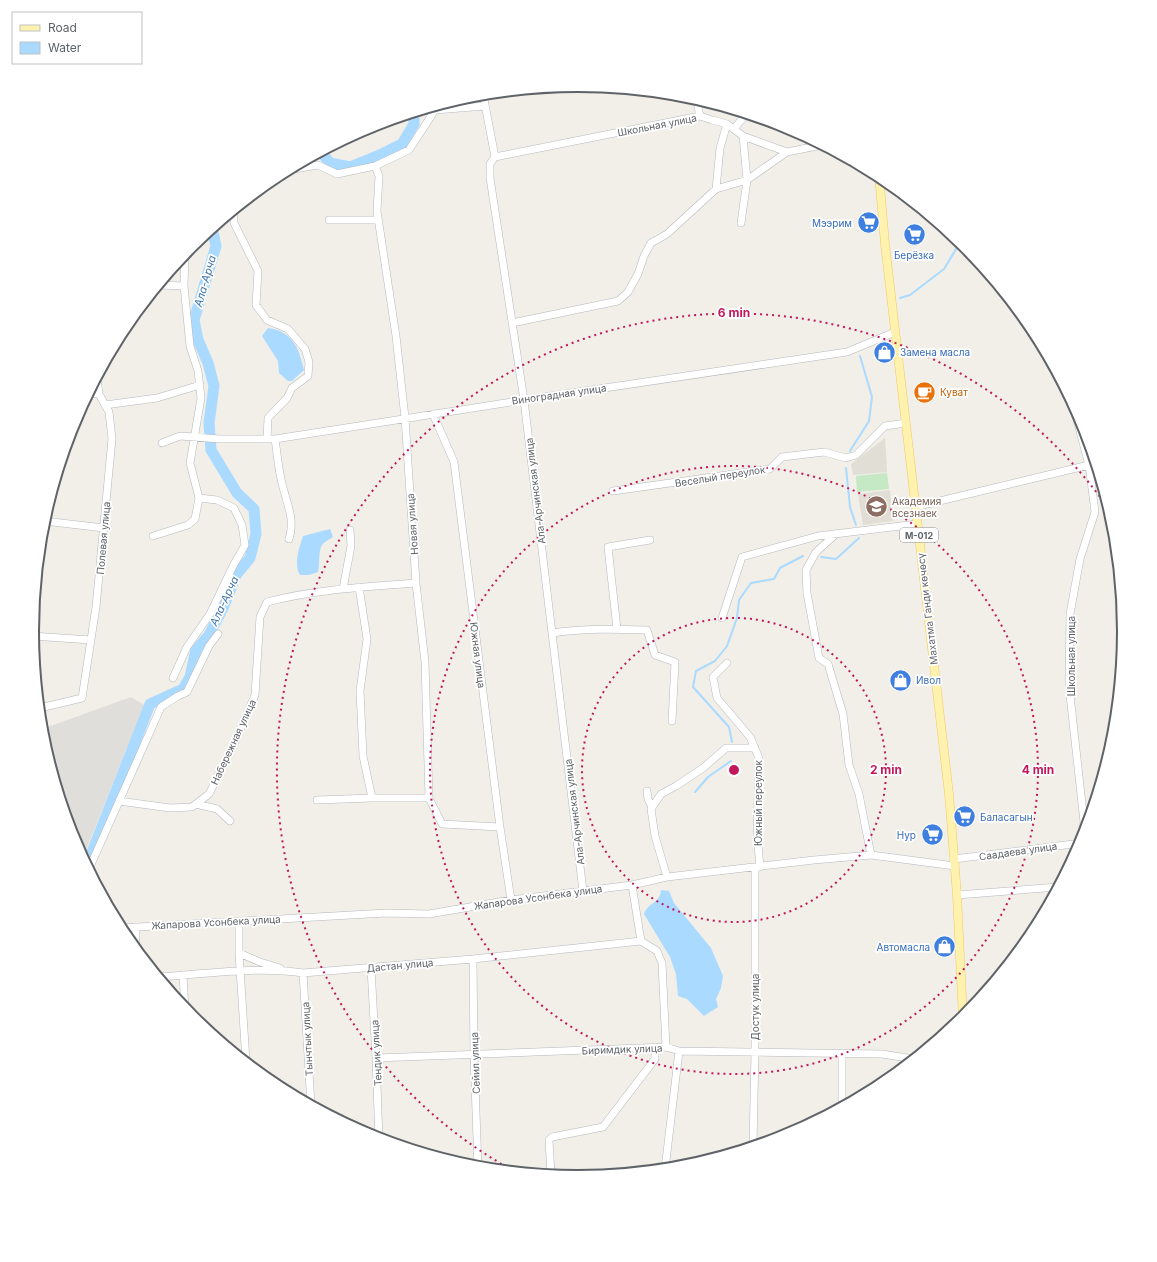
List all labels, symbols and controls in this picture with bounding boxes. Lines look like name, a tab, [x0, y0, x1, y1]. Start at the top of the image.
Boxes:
legend	[12, 12, 142, 64]
text: Road	[48, 20, 77, 35]
text: Water	[48, 40, 82, 55]
street label: Школьная улица	[616, 111, 698, 139]
supermarket icon: Мээрим	[855, 210, 881, 236]
place label: Мээрим	[812, 217, 852, 229]
supermarket icon: Берёзка	[901, 222, 927, 248]
place label: Берёзка	[894, 249, 934, 261]
water label: Ала-Арча	[191, 253, 219, 309]
text: 6 min	[718, 305, 750, 320]
shop icon: Замена масла	[872, 339, 898, 365]
place label: Замена масла	[900, 346, 970, 358]
cafe icon: Куват	[912, 379, 938, 405]
street label: Виноградная улица	[511, 381, 607, 407]
place label: Куват	[940, 386, 968, 398]
street label: Ала-Арчинская улица	[523, 437, 547, 545]
street label: Веселый переулок	[674, 463, 767, 489]
street label: Новая улица	[404, 493, 420, 555]
school or university icon: Академия всезнаек	[863, 494, 889, 520]
place label: Академия всезнаек	[892, 495, 941, 519]
street label: Полевая улица	[94, 501, 112, 575]
road number: М-012	[900, 528, 938, 542]
street label: Махатма Ганди көчөсү	[914, 552, 940, 666]
water label: Ала-Арча	[206, 574, 242, 629]
street label: Школьная улица	[1065, 616, 1077, 696]
street label: Южная улица	[468, 621, 488, 689]
shop icon: Ивол	[887, 667, 913, 693]
place label: Ивол	[916, 674, 941, 686]
street label: Набережная улица	[208, 697, 258, 787]
street label: Ала-Арчинская улица	[562, 758, 586, 866]
street label: Южный переулок	[752, 759, 764, 846]
text: 2 min	[870, 762, 902, 777]
text: 4 min	[1022, 762, 1054, 777]
centre of rings	[727, 763, 741, 777]
supermarket icon: Баласагын	[951, 804, 977, 830]
place label: Баласагын	[980, 811, 1033, 823]
supermarket icon: Нур	[919, 822, 945, 848]
place label: Нур	[897, 829, 916, 841]
street label: Саадаева улица	[978, 840, 1058, 862]
street label: Жапарова Усонбека улица	[473, 882, 603, 912]
street label: Жапарова Усонбека улица	[151, 913, 281, 931]
shop icon: Автомасла	[932, 934, 958, 960]
place label: Автомасла	[877, 941, 930, 953]
street label: Дастан улица	[366, 956, 434, 974]
street label: Достук улица	[749, 974, 761, 1041]
street label: Тынчтык улица	[299, 1002, 315, 1076]
street label: Тендик улица	[368, 1020, 384, 1086]
street label: Сейил улица	[468, 1032, 482, 1094]
street label: Биримдик улица	[581, 1042, 663, 1056]

